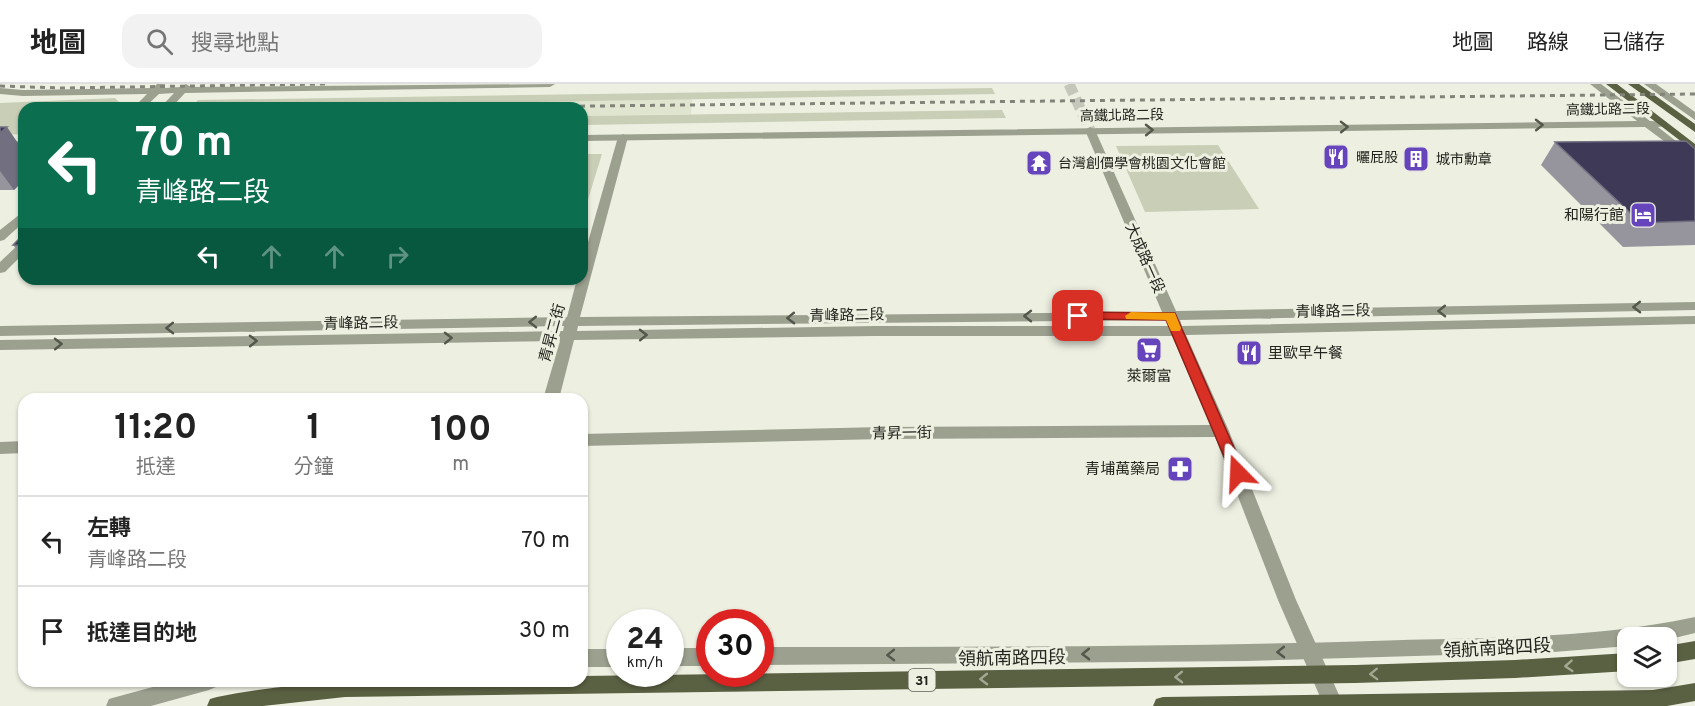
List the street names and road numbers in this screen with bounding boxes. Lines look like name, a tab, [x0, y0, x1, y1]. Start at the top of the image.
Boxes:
street label: 高鐵北路二段	[1566, 100, 1650, 120]
street label: 高鐵北路二段	[1080, 106, 1164, 126]
street label: 大成路一段	[1120, 220, 1168, 297]
street label: 青峰路二段	[1295, 301, 1371, 323]
street label: 青昇二街	[537, 302, 570, 365]
street label: 青峰路二段	[809, 305, 885, 327]
street label: 青峰路二段	[323, 313, 399, 335]
street label: 青昇一街	[872, 424, 932, 445]
street label: 領航南路四段	[1443, 635, 1552, 664]
street label: 領航南路四段	[958, 647, 1066, 672]
road number: 31	[908, 669, 936, 691]

